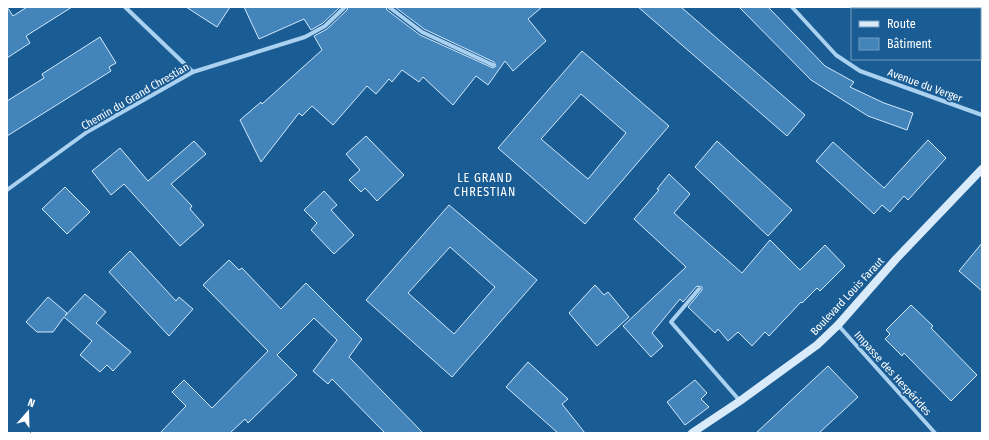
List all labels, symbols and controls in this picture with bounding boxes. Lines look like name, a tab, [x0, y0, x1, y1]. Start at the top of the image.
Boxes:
legend	[851, 8, 981, 60]
text: Route	[887, 17, 916, 31]
text: Bâtiment	[887, 37, 932, 51]
street label: Chemin du Grand Chrestian	[79, 60, 192, 133]
street label: Avenue du Verger	[886, 66, 964, 105]
district label: LE GRAND CHRESTIAN	[454, 171, 516, 199]
street label: Boulevard Louis Faraut	[808, 254, 887, 338]
street label: Impasse des Hespérides	[851, 328, 934, 418]
north arrow	[8, 392, 48, 432]
text: N	[26, 396, 37, 410]

